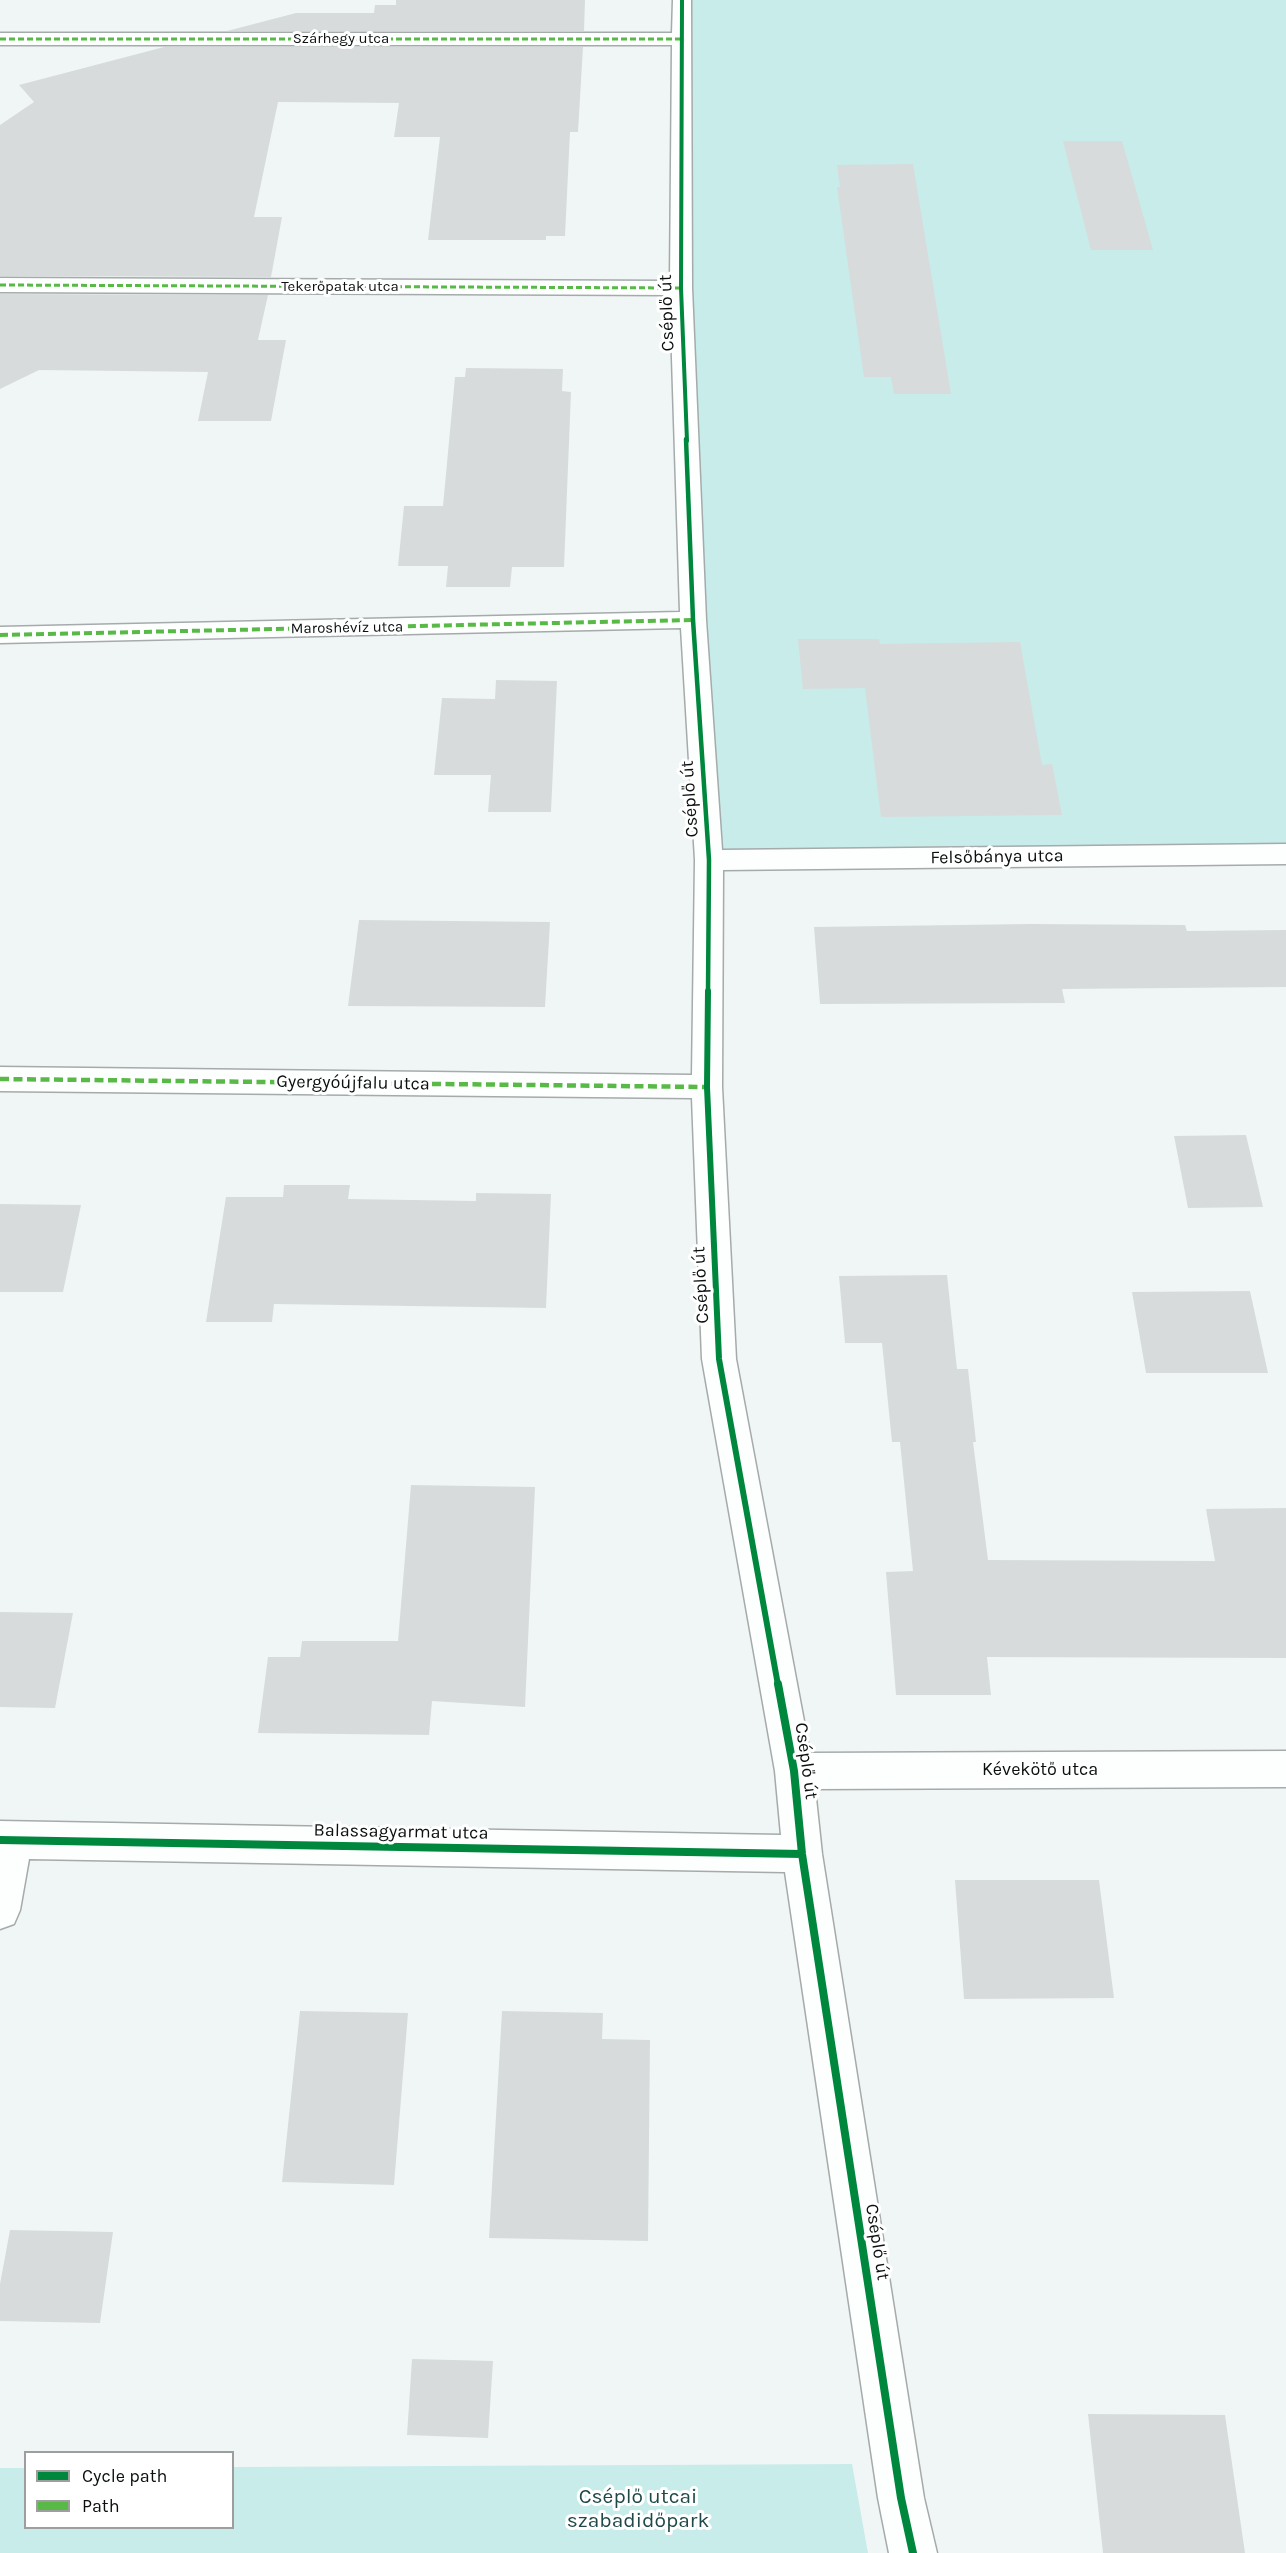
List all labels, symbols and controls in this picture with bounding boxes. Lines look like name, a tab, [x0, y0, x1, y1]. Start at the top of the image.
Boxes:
street label: Szárhegy utca	[293, 30, 389, 48]
street label: Cséplő út	[655, 274, 679, 352]
street label: Tekerőpatak utca	[281, 278, 399, 296]
street label: Maroshévíz utca	[291, 618, 403, 638]
street label: Cséplő út	[677, 760, 703, 838]
street label: Felsőbánya utca	[930, 845, 1064, 869]
street label: Gyergyóújfalu utca	[276, 1071, 430, 1095]
street label: Cséplő út	[688, 1246, 714, 1324]
street label: Cséplő út	[790, 1721, 822, 1801]
street label: Kévekötő utca	[982, 1759, 1098, 1781]
street label: Balassagyarmat utca	[313, 1820, 489, 1844]
street label: Cséplő út	[860, 2202, 894, 2282]
legend	[24, 2451, 234, 2529]
text: Cycle path	[82, 2465, 167, 2487]
park label: Cséplő utcai szabadidőpark	[567, 2484, 709, 2534]
text: Path	[82, 2495, 120, 2517]

